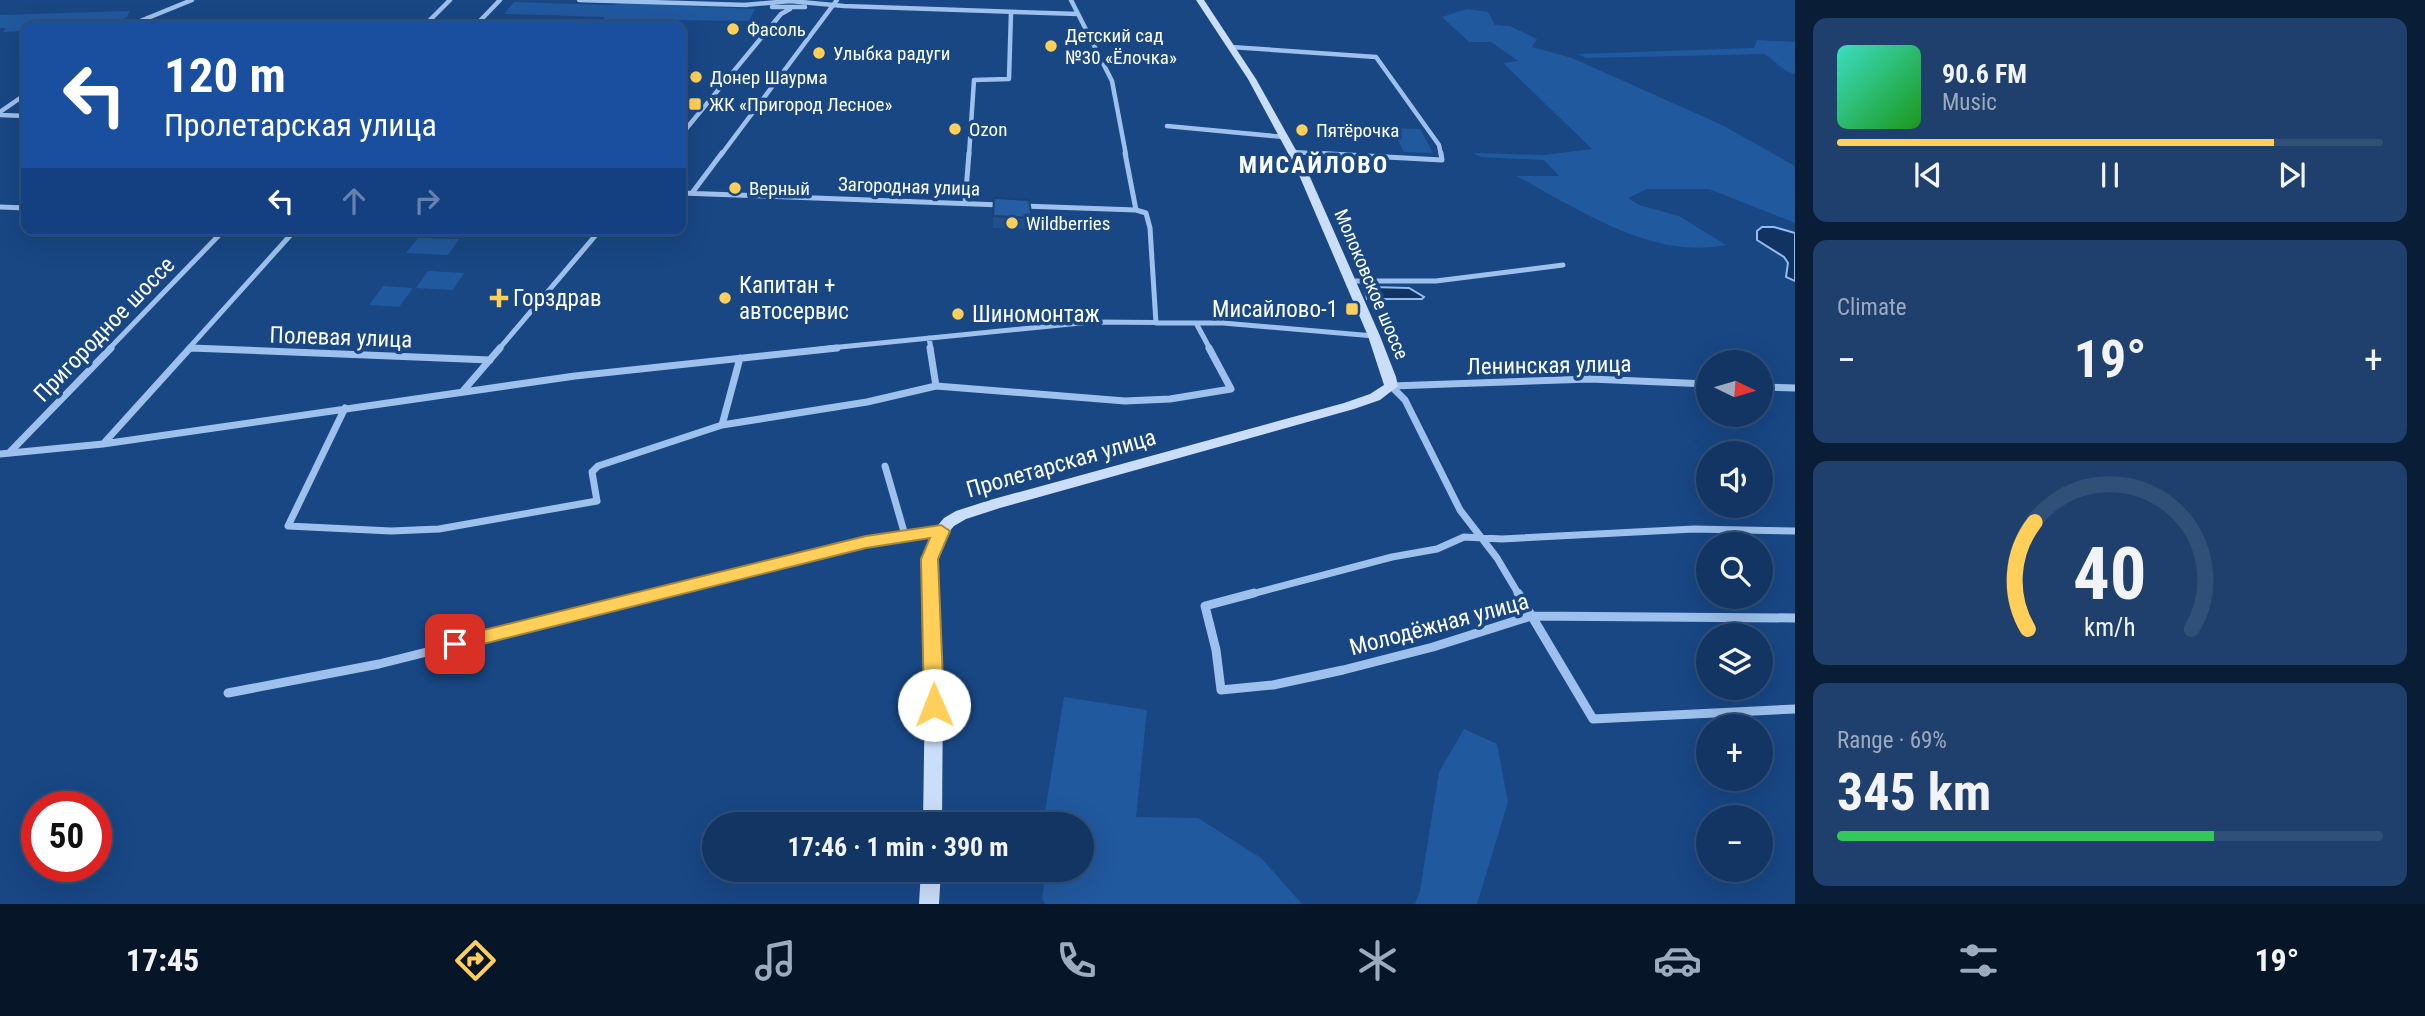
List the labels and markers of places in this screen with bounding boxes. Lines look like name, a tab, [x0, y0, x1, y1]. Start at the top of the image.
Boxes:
place label: Фасоль	[747, 18, 806, 41]
marker: Фасоль	[725, 21, 741, 37]
place label: Детский сад №30 «Ёлочка»	[1065, 24, 1177, 69]
marker: Детский сад №30 «Ёлочка»	[1043, 38, 1059, 54]
place label: Улыбка радуги	[833, 42, 950, 65]
marker: Улыбка радуги	[811, 45, 827, 61]
place label: Донер Шаурма	[710, 66, 828, 89]
marker: Донер Шаурма	[688, 69, 704, 85]
place label: ЖК «Пригород Лесное»	[709, 93, 893, 116]
marker: ЖК «Пригород Лесное»	[687, 96, 703, 112]
place label: Ozon	[969, 118, 1007, 141]
place label: Пятёрочка	[1316, 119, 1399, 142]
marker: Ozon	[947, 121, 963, 137]
marker: Пятёрочка	[1294, 122, 1310, 138]
place label: Верный	[749, 177, 810, 200]
marker: Верный	[727, 180, 743, 196]
place label: Wildberries	[1026, 212, 1110, 235]
marker: Wildberries	[1004, 215, 1020, 231]
place label: Капитан + автосервис	[739, 272, 849, 325]
place label: Горздрав	[513, 285, 602, 312]
marker: Горздрав	[491, 290, 507, 306]
marker: Капитан + автосервис	[717, 290, 733, 306]
place label: Мисайлово-1	[1212, 296, 1338, 323]
place label: Шиномонтаж	[972, 301, 1100, 328]
marker: Мисайлово-1	[1344, 301, 1360, 317]
marker: Шиномонтаж	[950, 306, 966, 322]
pin	[425, 614, 485, 674]

